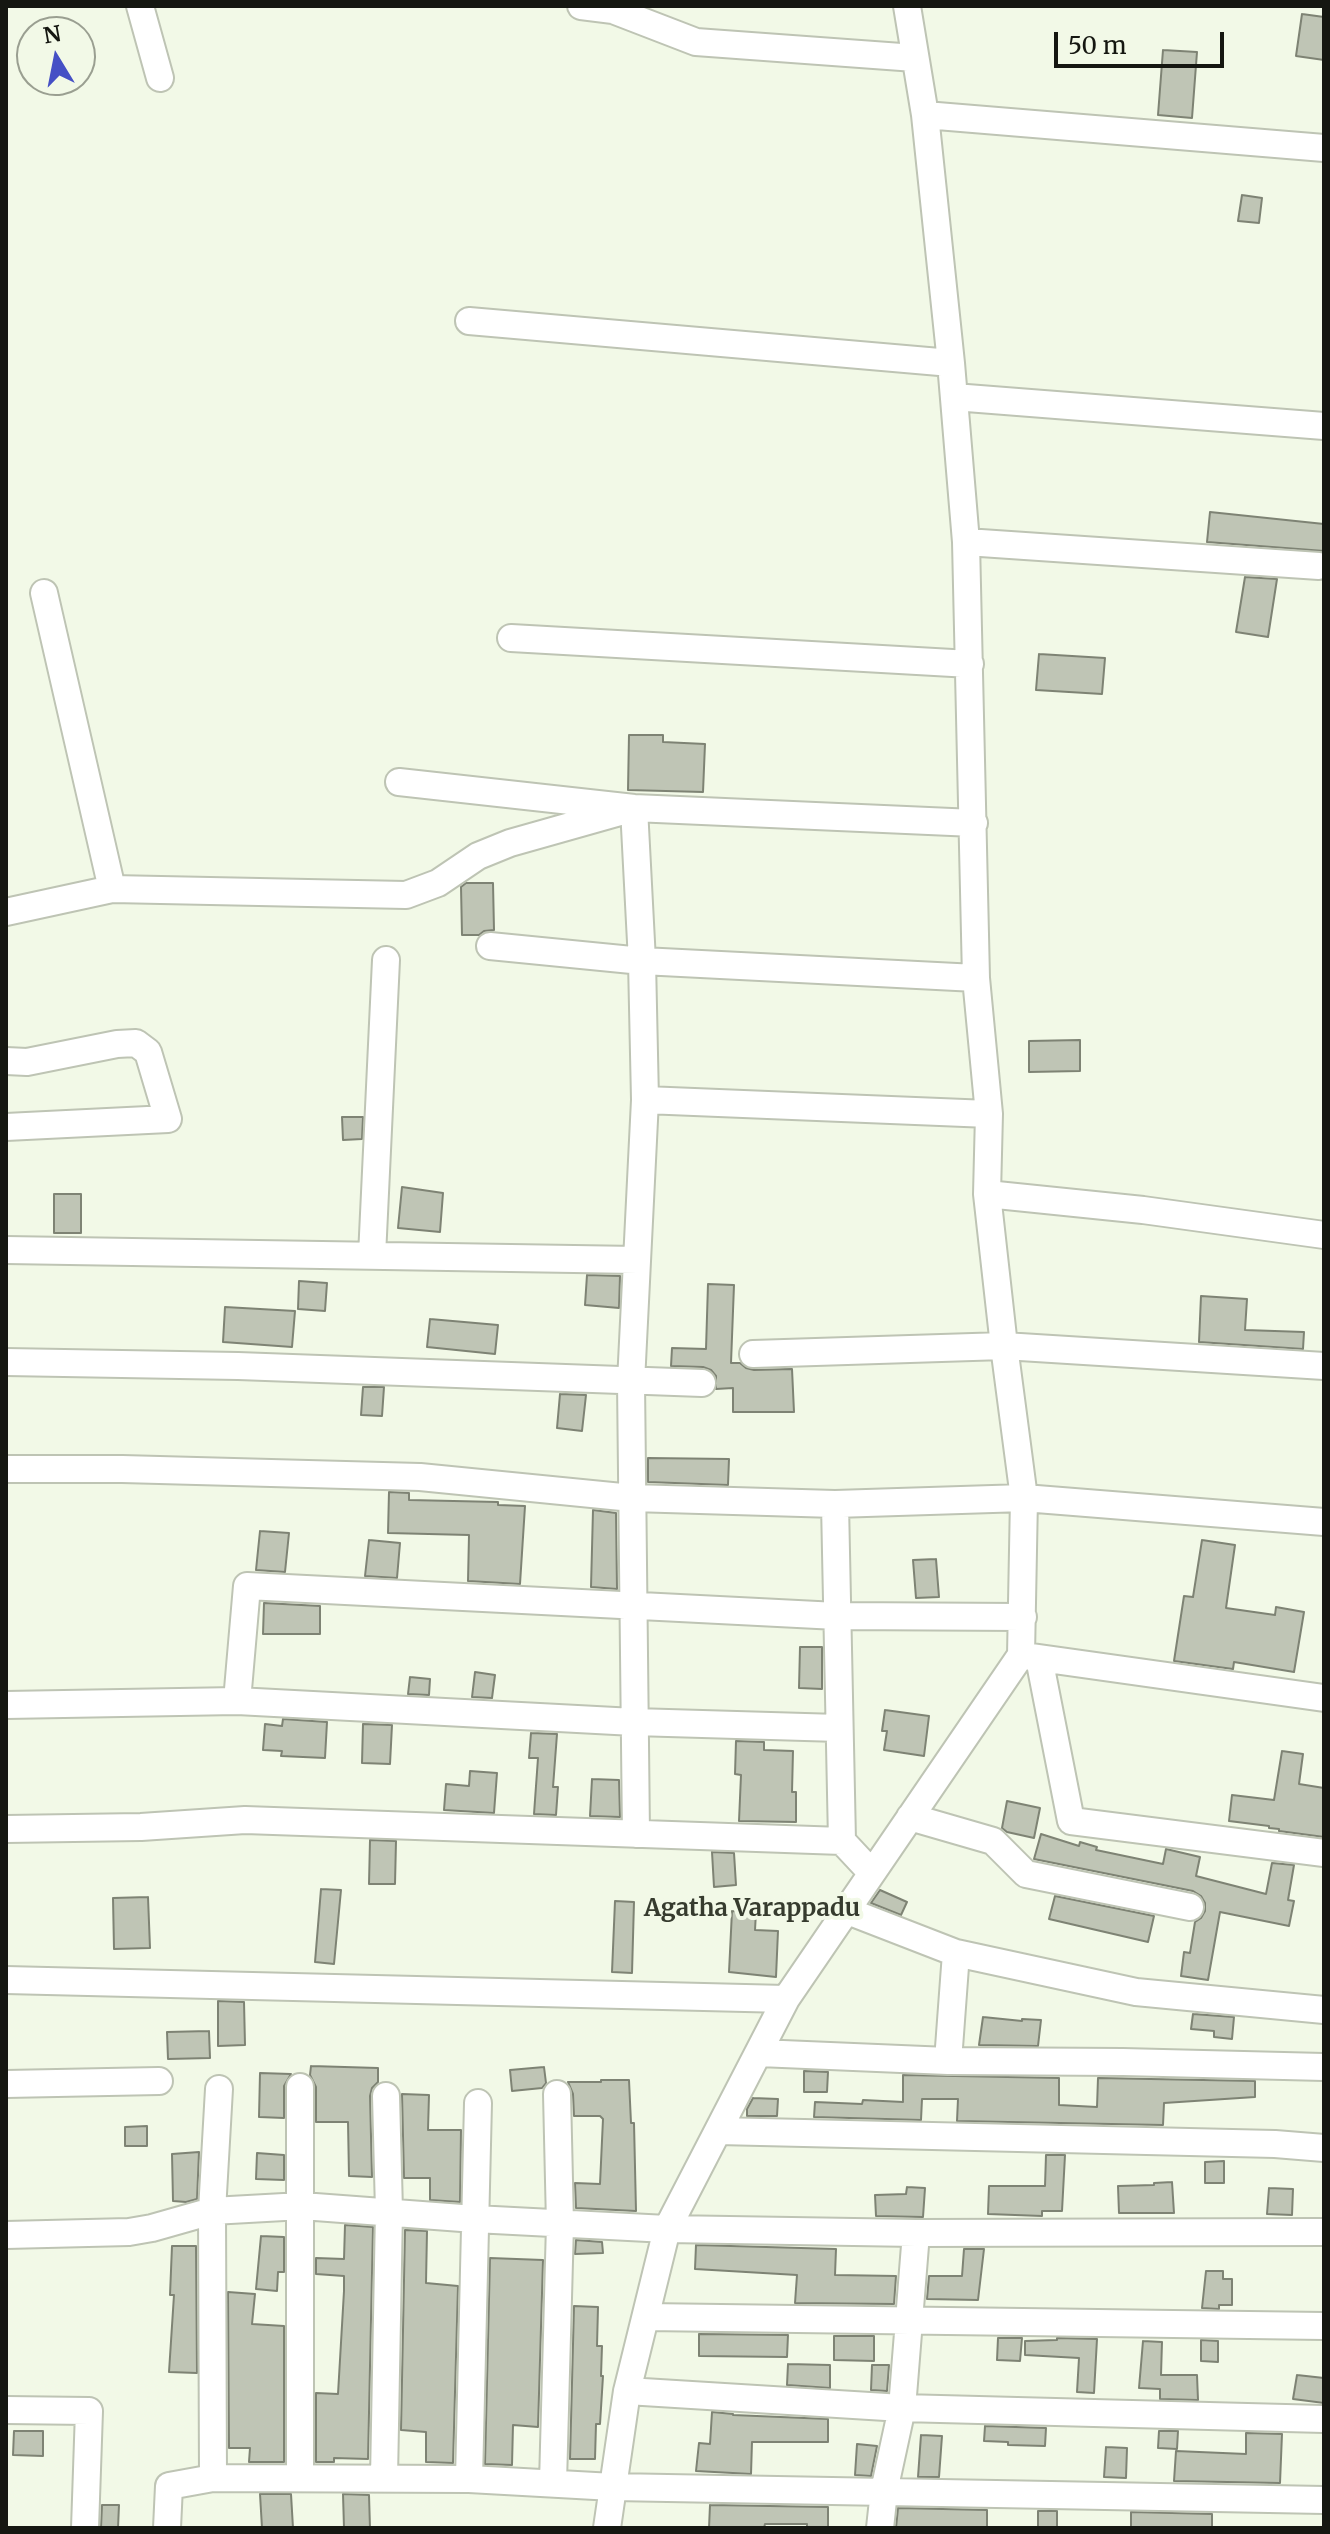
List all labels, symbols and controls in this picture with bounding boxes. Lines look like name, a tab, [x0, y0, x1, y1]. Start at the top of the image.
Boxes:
north arrow	[16, 16, 96, 96]
scale bar	[1058, 16, 1228, 66]
text: N	[41, 19, 63, 50]
text: 50 m	[1068, 30, 1127, 61]
district label: Agatha Varappadu	[644, 1895, 860, 1923]

